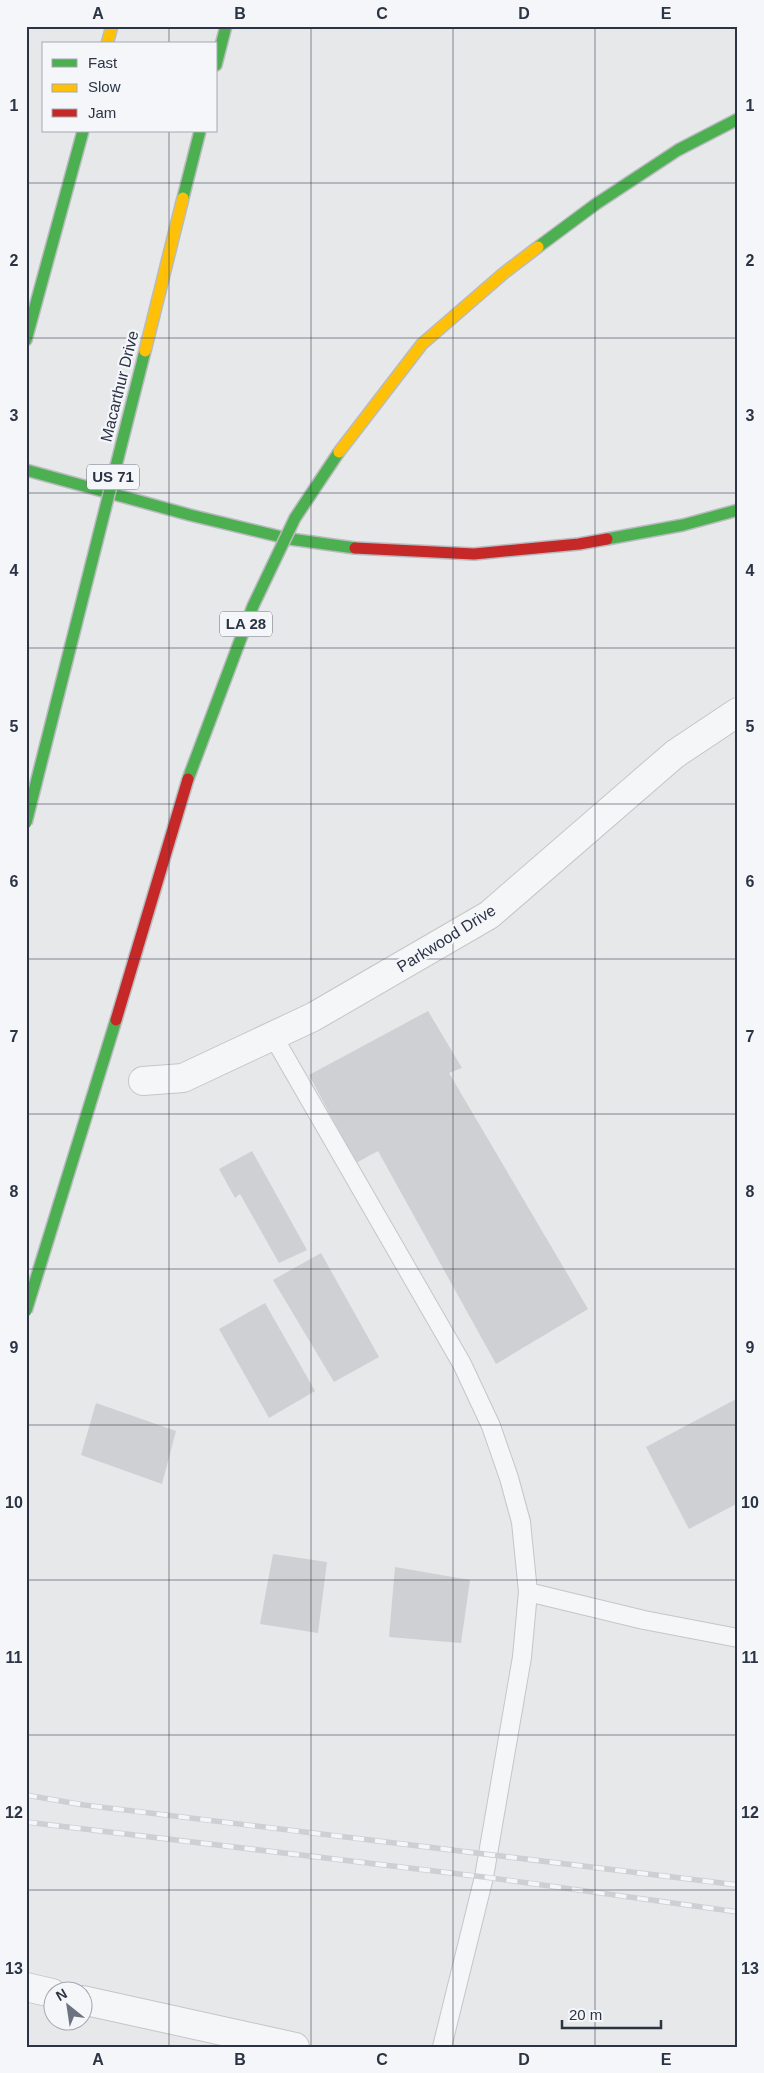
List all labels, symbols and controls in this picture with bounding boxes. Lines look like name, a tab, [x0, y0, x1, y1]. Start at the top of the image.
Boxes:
text: A	[92, 5, 104, 22]
text: B	[234, 5, 246, 22]
text: C	[376, 5, 388, 22]
text: D	[518, 5, 530, 22]
text: E	[661, 5, 672, 22]
legend	[42, 42, 218, 132]
text: Fast	[88, 54, 118, 71]
text: Slow	[88, 78, 121, 95]
text: 1	[10, 97, 19, 114]
text: 1	[746, 97, 755, 114]
text: Jam	[88, 104, 116, 121]
text: 2	[10, 252, 19, 269]
text: 2	[746, 252, 755, 269]
street label: Macarthur Drive	[97, 329, 142, 443]
text: 3	[10, 407, 19, 424]
text: 3	[746, 407, 755, 424]
road number: US 71	[87, 464, 139, 490]
text: 4	[10, 562, 19, 579]
text: 4	[746, 562, 755, 579]
road number: LA 28	[220, 612, 272, 636]
text: 5	[10, 718, 19, 735]
text: 5	[746, 718, 755, 735]
text: 6	[10, 873, 19, 890]
text: 6	[746, 873, 755, 890]
street label: Parkwood Drive	[394, 901, 499, 976]
text: 7	[10, 1028, 19, 1045]
text: 7	[746, 1028, 755, 1045]
text: 8	[10, 1183, 19, 1200]
text: 8	[746, 1183, 755, 1200]
text: 9	[10, 1339, 19, 1356]
text: 9	[746, 1339, 755, 1356]
text: 10	[5, 1494, 23, 1511]
text: 10	[741, 1494, 759, 1511]
text: 11	[6, 1649, 23, 1666]
text: 11	[742, 1649, 759, 1666]
text: 12	[5, 1804, 23, 1821]
text: 12	[741, 1804, 759, 1821]
text: 13	[5, 1960, 23, 1977]
text: 13	[741, 1960, 759, 1977]
north arrow	[42, 1980, 92, 2030]
text: N	[53, 1985, 70, 2004]
scale bar	[562, 1998, 660, 2030]
text: 20 m	[569, 2006, 602, 2023]
text: A	[92, 2051, 104, 2068]
text: B	[234, 2051, 246, 2068]
text: C	[376, 2051, 388, 2068]
text: D	[518, 2051, 530, 2068]
text: E	[661, 2051, 672, 2068]

